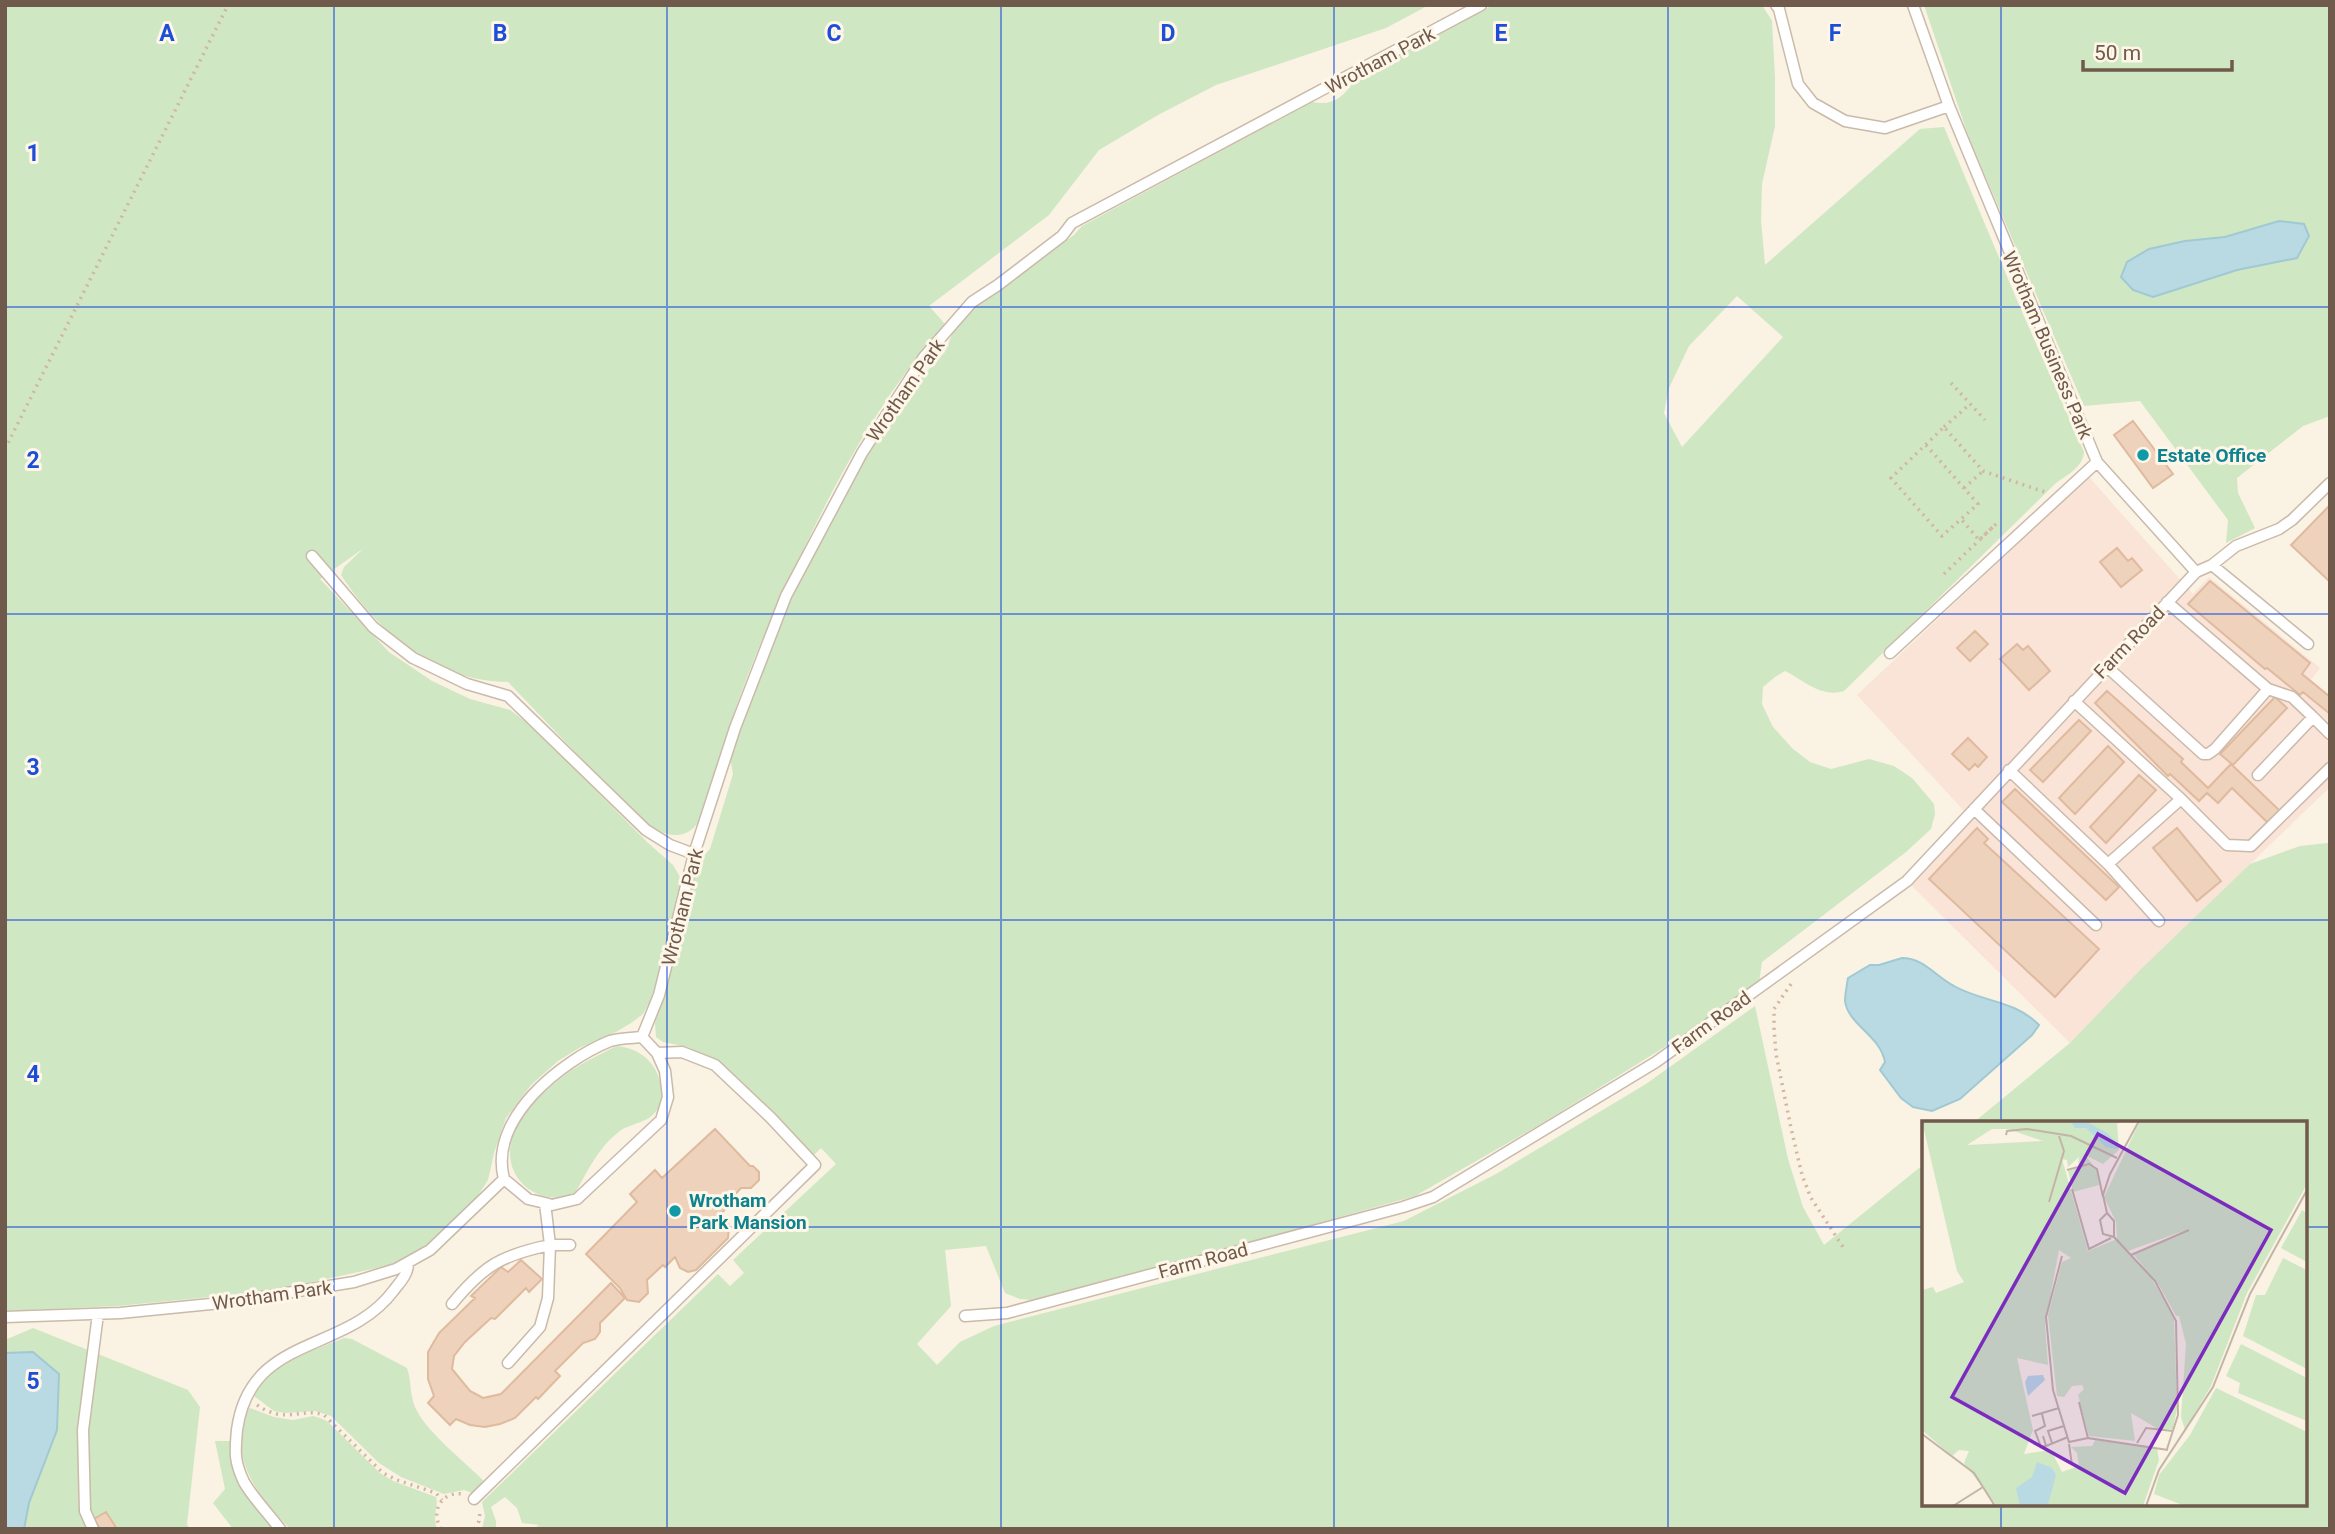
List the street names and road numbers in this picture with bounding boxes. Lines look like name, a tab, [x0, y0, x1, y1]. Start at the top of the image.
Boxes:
street label: Wrotham Park	[1322, 22, 1439, 99]
street label: Wrotham Business Park	[1997, 248, 2098, 443]
street label: Wrotham Park	[861, 334, 950, 446]
street label: Farm Road	[2089, 601, 2170, 683]
street label: Wrotham Park	[657, 846, 708, 968]
street label: Farm Road	[1667, 986, 1755, 1059]
street label: Farm Road	[1156, 1237, 1251, 1283]
street label: Wrotham Park	[211, 1276, 334, 1315]

